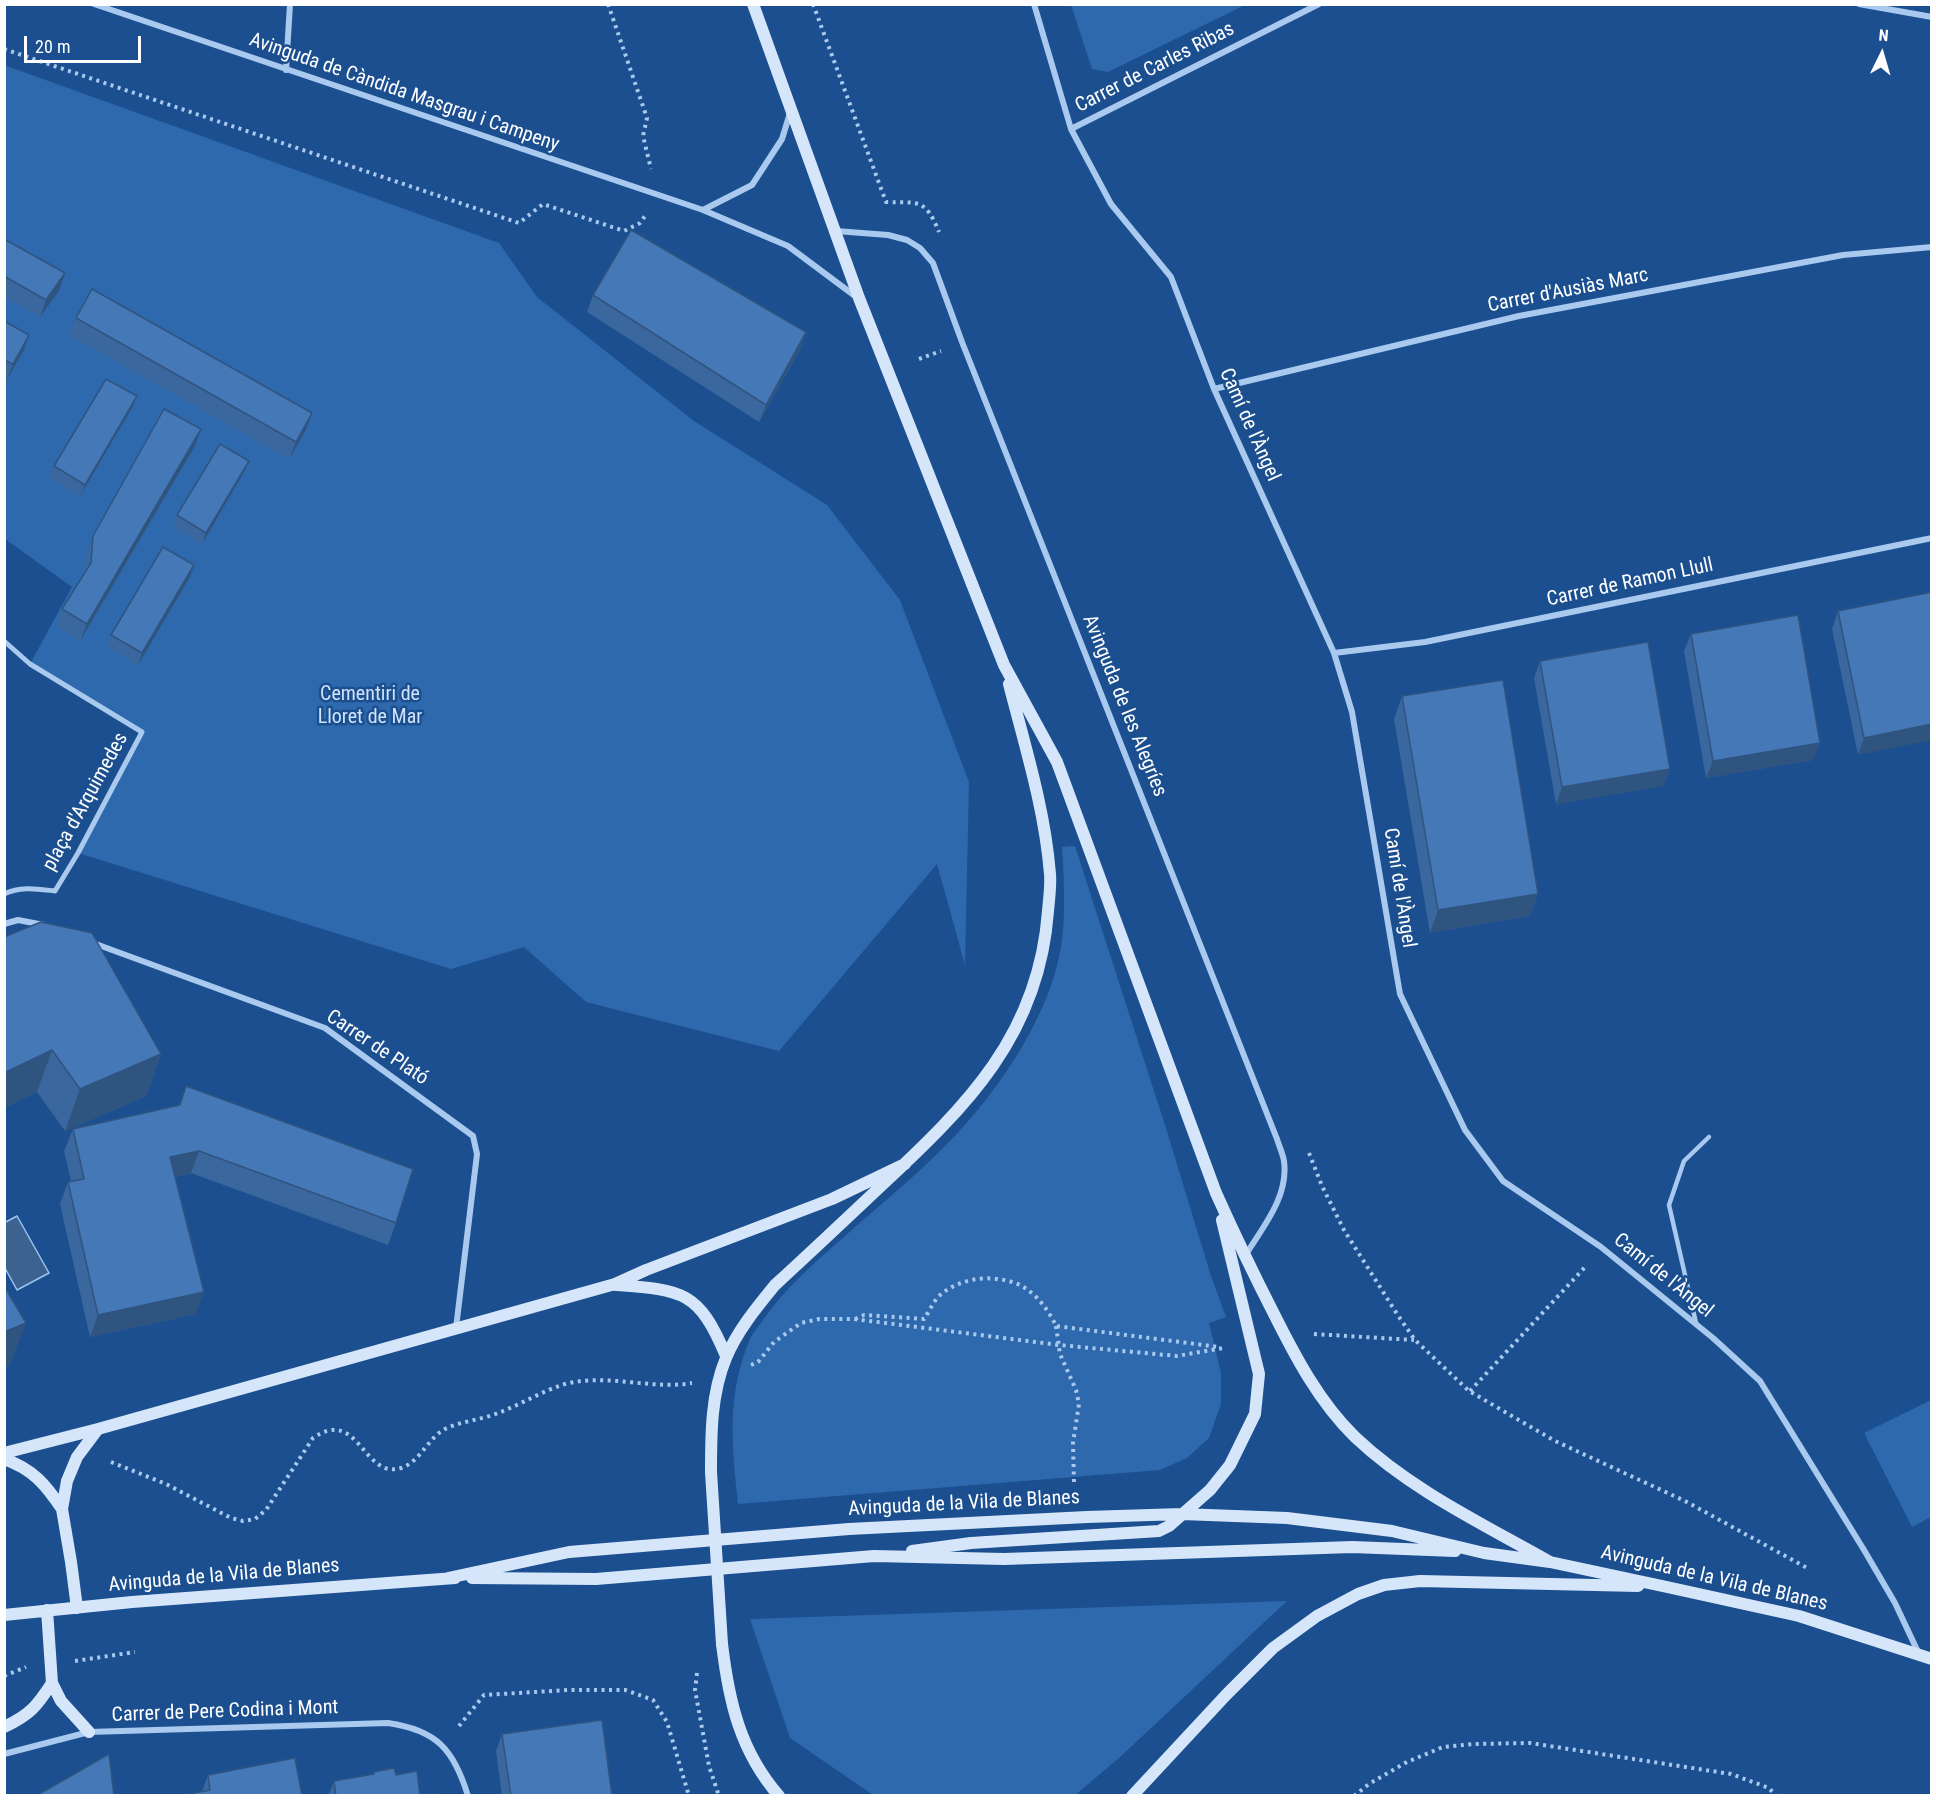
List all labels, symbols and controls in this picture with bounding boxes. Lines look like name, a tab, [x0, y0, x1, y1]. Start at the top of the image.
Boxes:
street label: Carrer de Carles Ribas	[1071, 18, 1239, 118]
scale bar	[27, 24, 144, 62]
north arrow	[1852, 24, 1912, 84]
text: N	[1878, 26, 1889, 45]
street label: Avinguda de Càndida Masgrau i Campeny	[246, 29, 562, 157]
text: 20 m	[35, 36, 70, 57]
street label: Carrer d'Ausiàs Marc	[1486, 264, 1650, 318]
street label: Camí de l'Àngel	[1213, 365, 1285, 485]
street label: Carrer de Ramon Llull	[1545, 554, 1715, 612]
street label: Avinguda de les Alegríes	[1077, 612, 1171, 800]
park label: Cementiri de Lloret de Mar	[318, 683, 422, 730]
street label: plaça d'Arquimedes	[38, 729, 134, 875]
street label: Camí de l'Àngel	[1378, 826, 1420, 950]
street label: Carrer de Plató	[321, 1005, 433, 1091]
street label: Camí de l'Àngel	[1608, 1229, 1718, 1323]
street label: Avinguda de la Vila de Blanes	[848, 1486, 1080, 1522]
street label: Avinguda de la Vila de Blanes	[1598, 1541, 1830, 1617]
street label: Avinguda de la Vila de Blanes	[107, 1554, 341, 1598]
street label: Carrer de Pere Codina i Mont	[111, 1696, 339, 1728]

